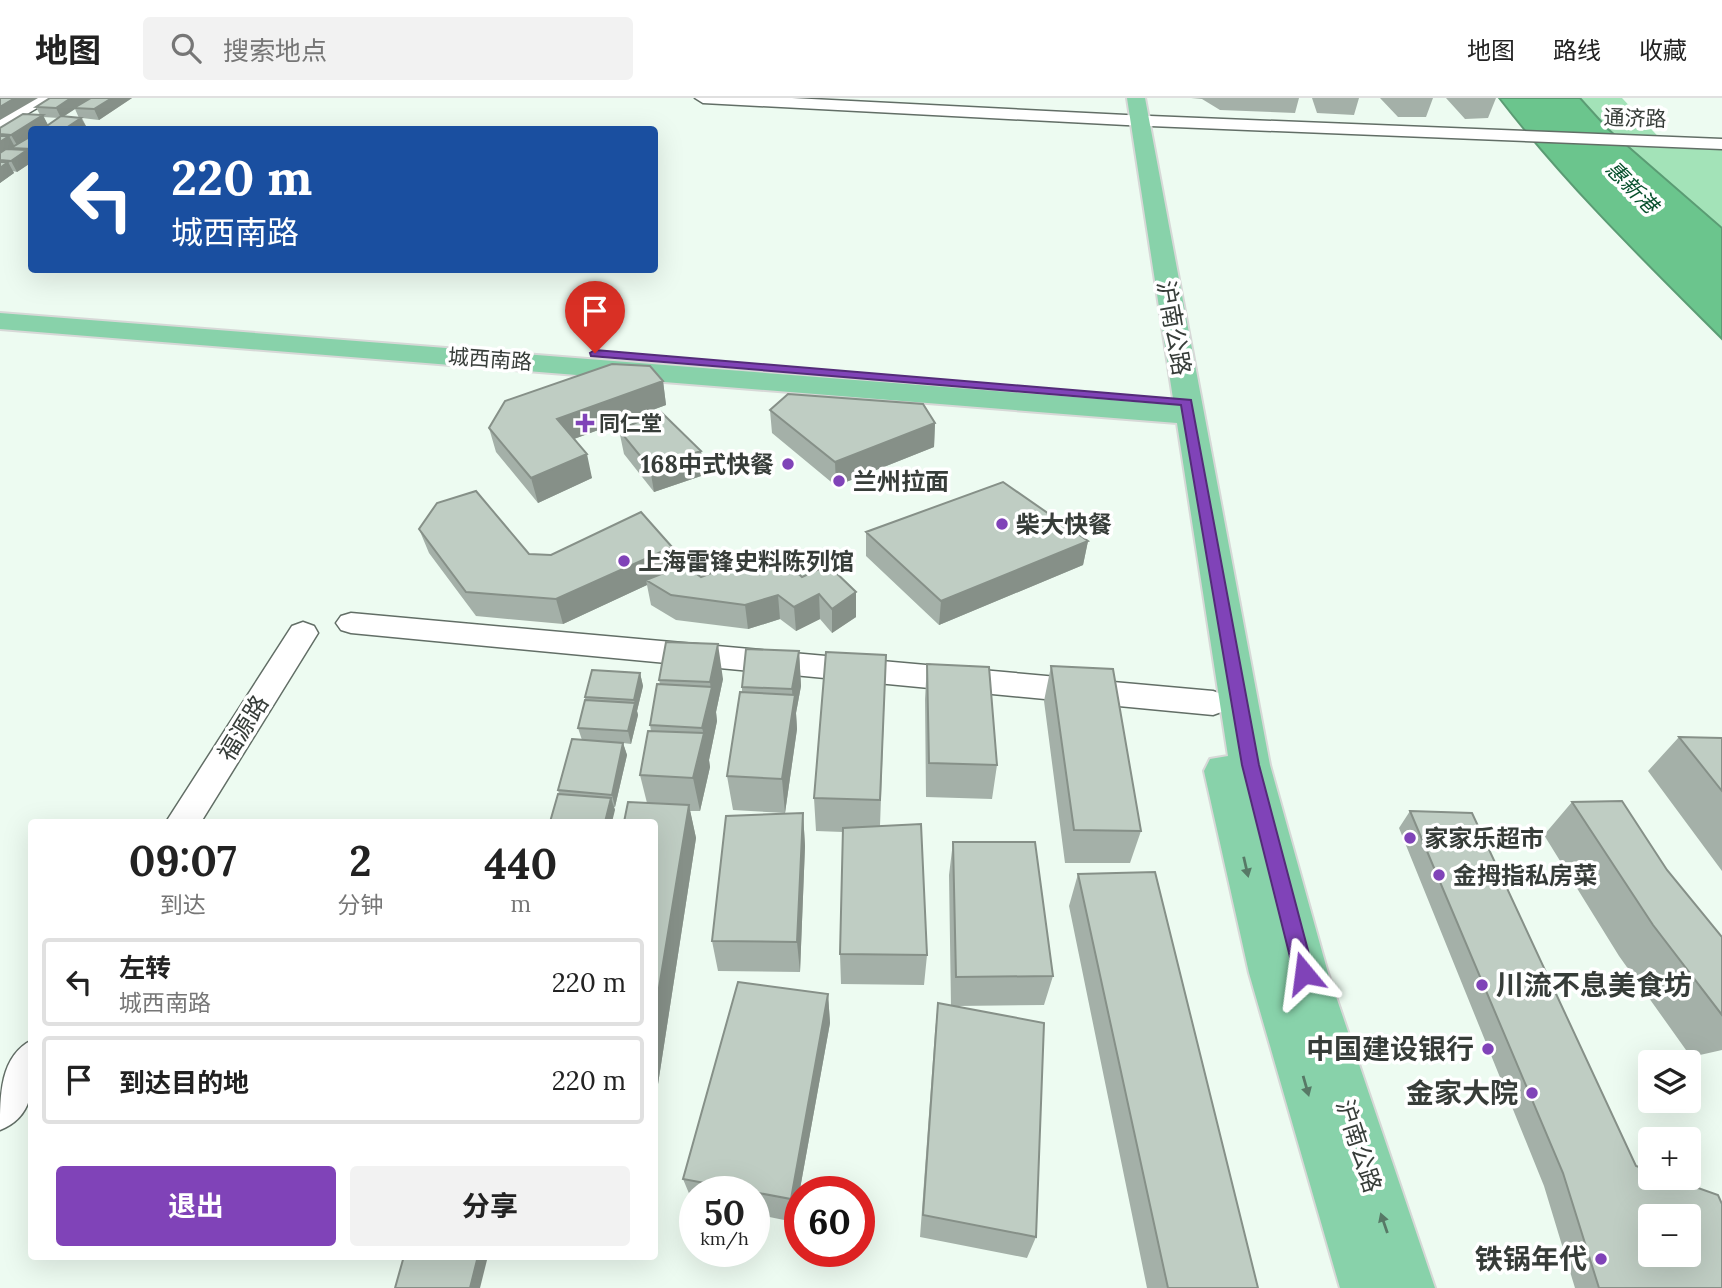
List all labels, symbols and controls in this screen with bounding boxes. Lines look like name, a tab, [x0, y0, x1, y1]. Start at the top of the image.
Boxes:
search box	[143, 17, 633, 80]
text: 地图	[35, 29, 101, 71]
icon: search	[167, 29, 205, 67]
text: 搜索地点	[223, 34, 327, 67]
text: 地图	[1467, 35, 1515, 66]
text: 路线	[1553, 35, 1601, 66]
text: 收藏	[1639, 35, 1687, 66]
street label: 通济路	[1603, 103, 1667, 133]
text: 220 m	[171, 146, 312, 208]
icon: left	[56, 154, 147, 245]
water label: 惠新港	[1600, 155, 1666, 221]
text: 城西南路	[171, 212, 299, 253]
street label: 沪南公路	[1150, 278, 1198, 378]
pin	[565, 281, 625, 353]
icon: arrive	[576, 292, 614, 330]
street label: 城西南路	[447, 343, 533, 375]
place label: 同仁堂	[599, 410, 662, 437]
marker: 同仁堂	[577, 415, 593, 431]
place label: 168中式快餐	[641, 449, 774, 480]
marker: 168中式快餐	[780, 456, 796, 472]
place label: 兰州拉面	[853, 466, 949, 497]
marker: 兰州拉面	[831, 473, 847, 489]
place label: 柴大快餐	[1016, 509, 1112, 540]
marker: 柴大快餐	[994, 516, 1010, 532]
place label: 上海雷锋史料陈列馆	[638, 546, 854, 577]
marker: 上海雷锋史料陈列馆	[616, 553, 632, 569]
street label: 福源路	[211, 689, 275, 767]
place label: 家家乐超市	[1424, 823, 1544, 854]
marker: 家家乐超市	[1402, 830, 1418, 846]
text: 09:07	[129, 834, 237, 888]
text: 2	[349, 834, 372, 888]
text: 440	[484, 837, 557, 891]
one-way arrow	[1241, 856, 1252, 878]
place label: 金拇指私房菜	[1453, 860, 1597, 891]
marker: 金拇指私房菜	[1431, 867, 1447, 883]
text: m	[510, 889, 531, 918]
text: 到达	[160, 890, 206, 919]
text: 分钟	[337, 890, 383, 919]
position arrow	[1267, 936, 1341, 1010]
text: 左转	[119, 951, 171, 984]
icon: left	[60, 963, 98, 1001]
text: 220 m	[552, 966, 626, 999]
place label: 川流不息美食坊	[1496, 967, 1692, 1003]
marker: 川流不息美食坊	[1474, 977, 1490, 993]
text: 城西南路	[119, 988, 211, 1017]
place label: 中国建设银行	[1306, 1031, 1474, 1067]
marker: 中国建设银行	[1480, 1041, 1496, 1057]
map controls	[1638, 1050, 1701, 1267]
button: layers	[1638, 1050, 1701, 1113]
icon: arrive	[60, 1061, 98, 1099]
text: 220 m	[552, 1064, 626, 1097]
text: 到达目的地	[119, 1066, 249, 1099]
place label: 金家大院	[1406, 1075, 1518, 1111]
one-way arrow	[1302, 1076, 1312, 1097]
marker: 金家大院	[1524, 1085, 1540, 1101]
street label: 沪南公路	[1329, 1096, 1389, 1196]
button: +	[1638, 1127, 1701, 1190]
button: 退出	[56, 1166, 336, 1246]
button: 分享	[350, 1166, 630, 1246]
speed limit sign: 60	[784, 1176, 875, 1267]
text: 50	[704, 1190, 745, 1235]
button: −	[1638, 1204, 1701, 1267]
one-way arrow	[1378, 1213, 1389, 1234]
text: km/h	[700, 1227, 749, 1250]
place label: 铁锅年代	[1475, 1241, 1587, 1277]
marker: 铁锅年代	[1593, 1251, 1609, 1267]

